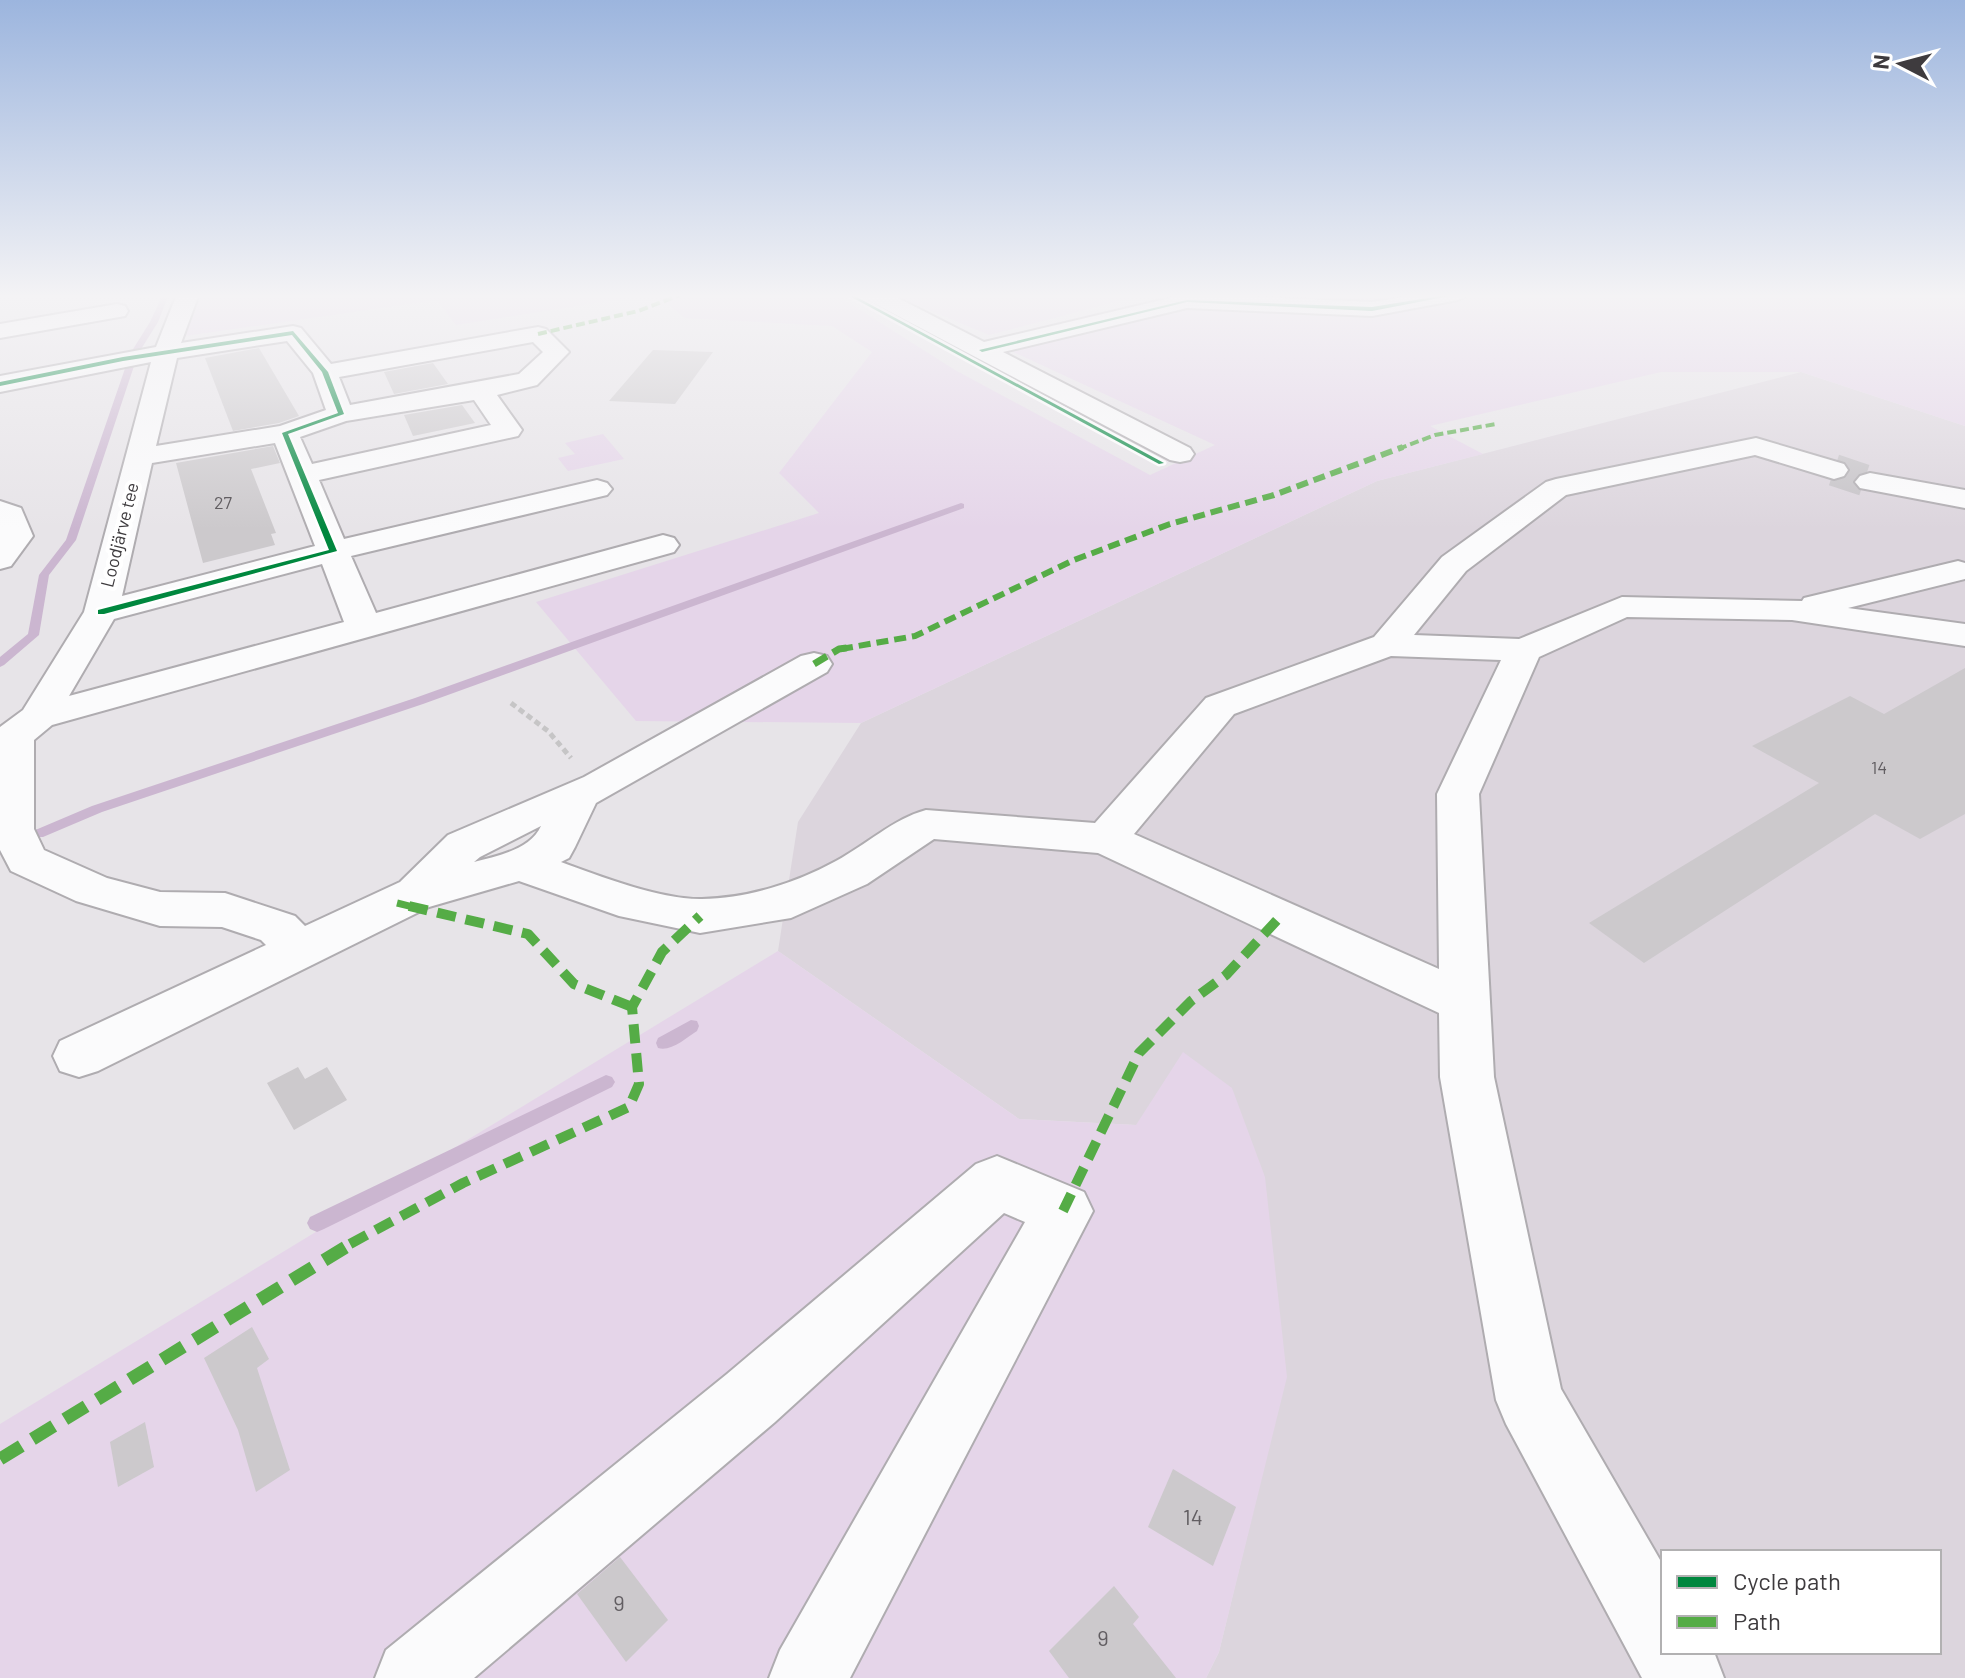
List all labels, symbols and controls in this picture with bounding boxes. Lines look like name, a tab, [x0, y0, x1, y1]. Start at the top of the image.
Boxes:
north arrow	[1861, 24, 1941, 104]
text: N	[1866, 53, 1894, 70]
street label: Loodjärve tee	[95, 480, 143, 589]
house number: 27	[214, 491, 233, 513]
house number: 14	[1871, 756, 1887, 778]
house number: 14	[1183, 1503, 1203, 1529]
legend	[1661, 1550, 1941, 1654]
text: Cycle path	[1733, 1566, 1841, 1595]
house number: 9	[613, 1589, 625, 1615]
text: Path	[1733, 1606, 1781, 1635]
house number: 9	[1097, 1624, 1109, 1650]

